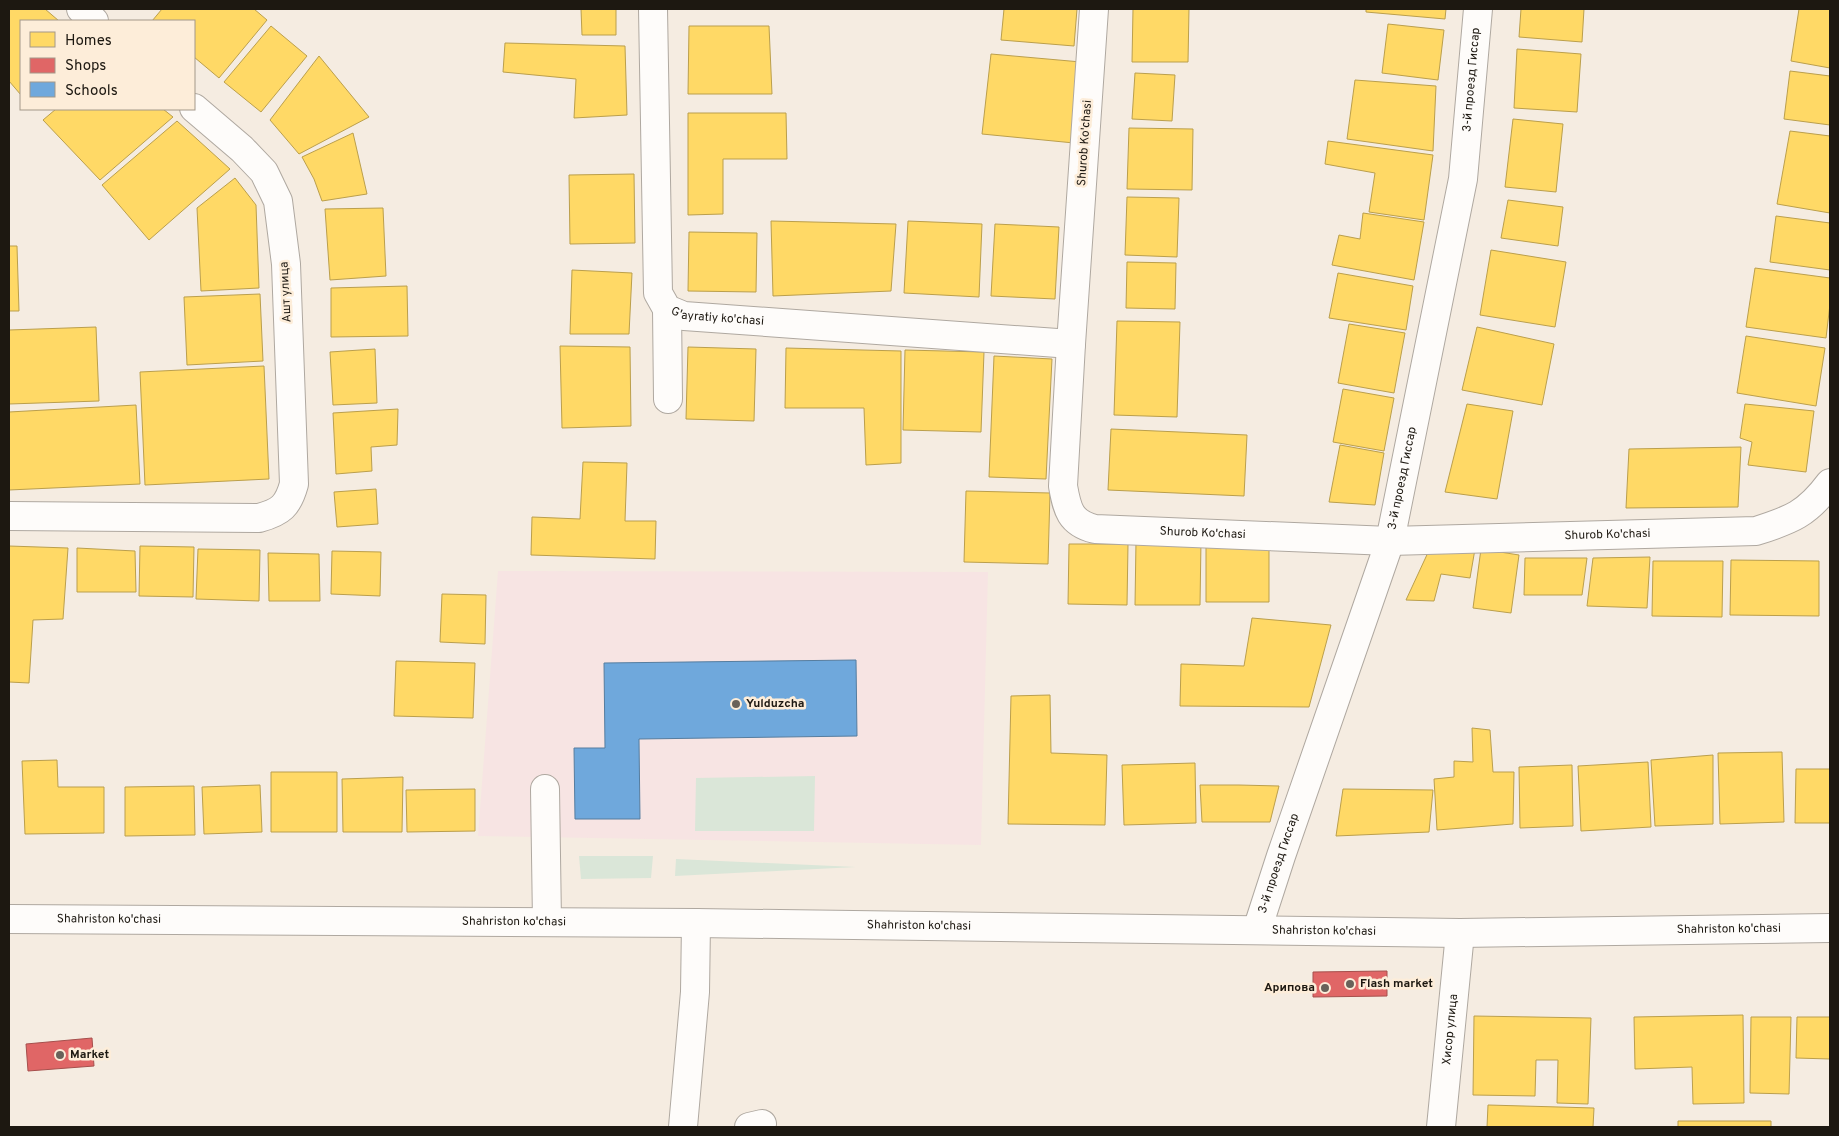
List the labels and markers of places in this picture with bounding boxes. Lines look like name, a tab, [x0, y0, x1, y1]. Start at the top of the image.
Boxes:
place label: Yulduzcha	[746, 696, 804, 712]
marker: Yulduzcha	[730, 698, 742, 710]
place label: Flash market	[1360, 976, 1433, 992]
marker: Flash market	[1344, 978, 1356, 990]
place label: Арипова	[1264, 980, 1315, 996]
marker: Арипова	[1319, 982, 1331, 994]
place label: Market	[70, 1047, 109, 1063]
marker: Market	[54, 1049, 66, 1061]

